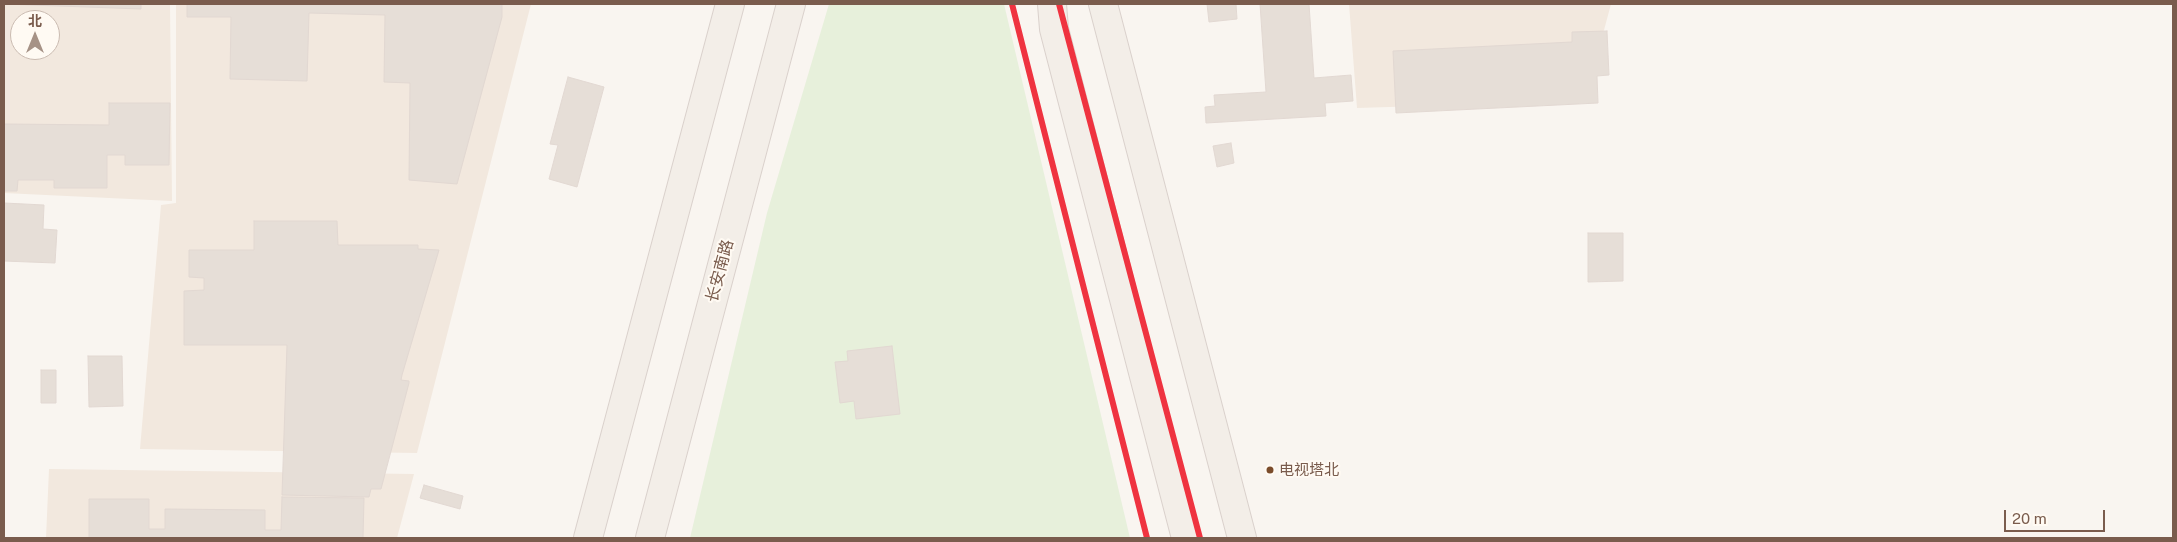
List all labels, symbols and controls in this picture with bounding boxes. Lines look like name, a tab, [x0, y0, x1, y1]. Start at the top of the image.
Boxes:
north arrow	[10, 10, 60, 60]
text: 北	[28, 13, 42, 29]
street label: 长安南路	[702, 238, 738, 304]
place label: 电视塔北	[1279, 461, 1339, 479]
marker: 电视塔北	[1265, 465, 1275, 475]
scale bar	[2007, 500, 2108, 532]
text: 20 m	[2012, 510, 2047, 527]

